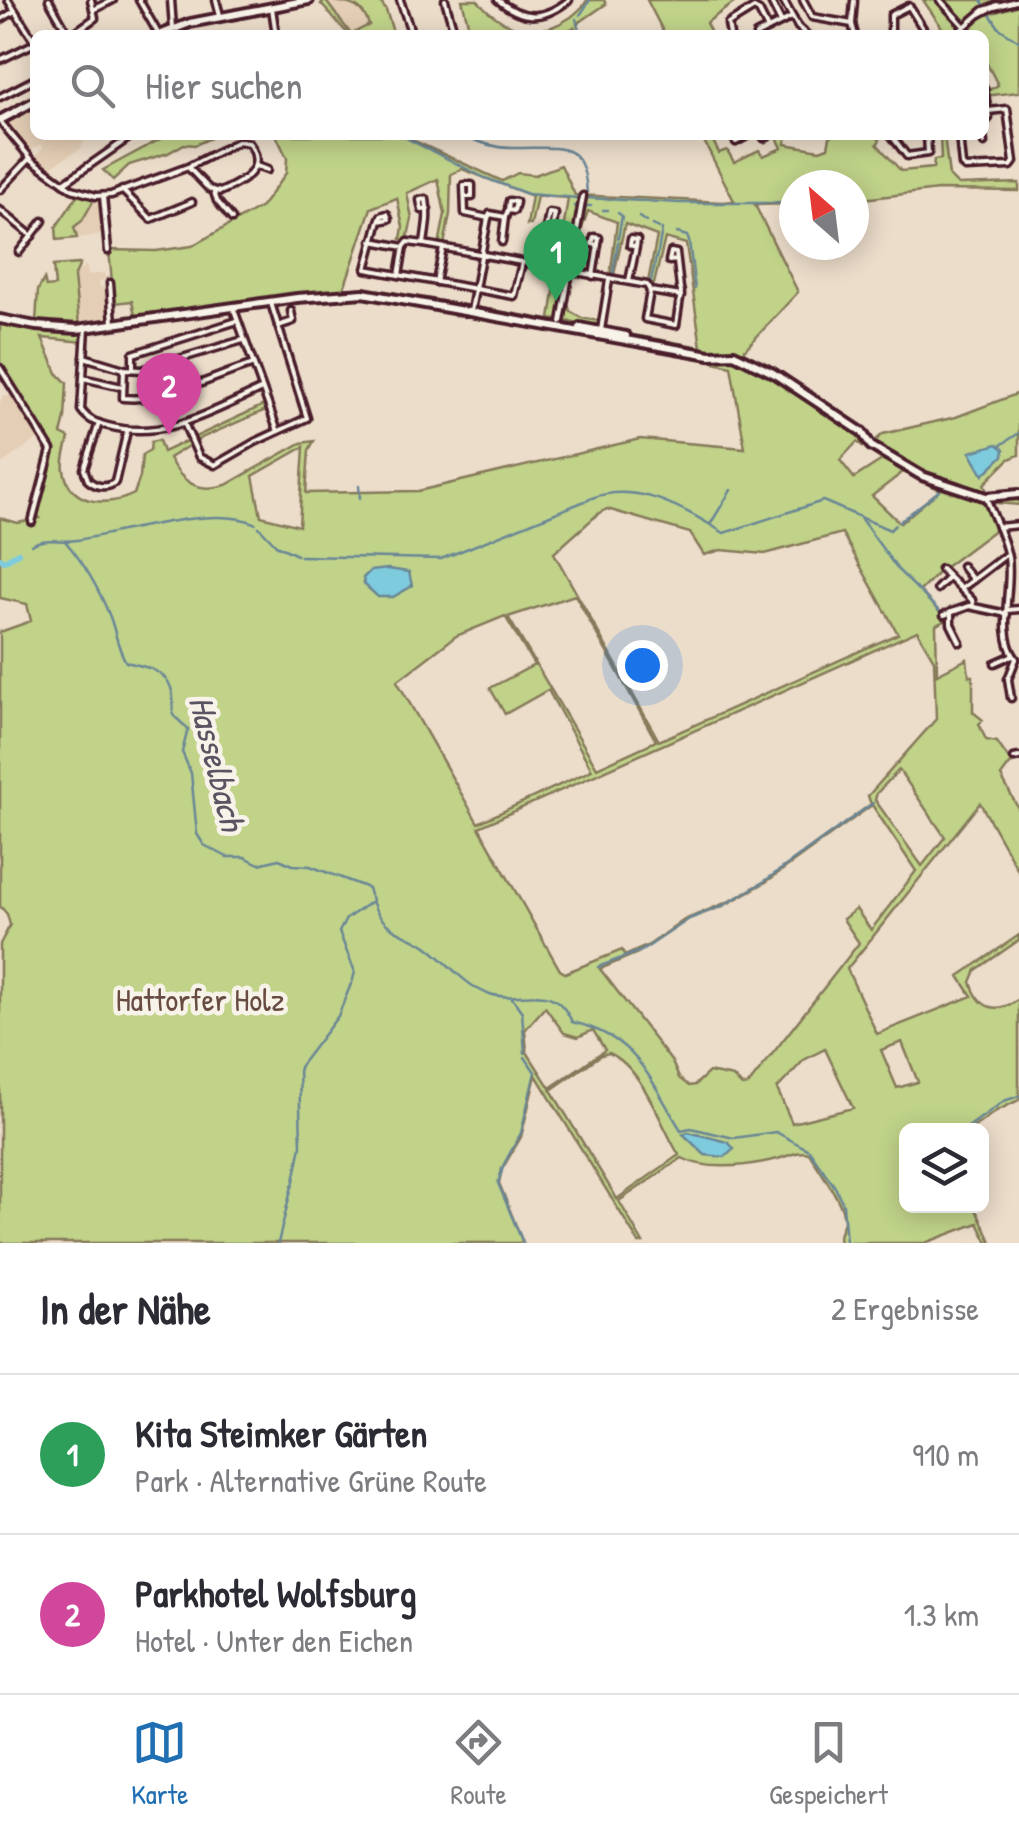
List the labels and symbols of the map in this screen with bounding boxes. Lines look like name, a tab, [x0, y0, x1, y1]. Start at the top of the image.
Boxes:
north arrow	[779, 170, 869, 260]
pin: 1	[524, 218, 588, 301]
pin: 2	[136, 352, 202, 435]
your location	[617, 640, 668, 691]
water label: Hasselbach	[178, 691, 257, 837]
park label: Hattorfer Holz	[116, 978, 284, 1021]

